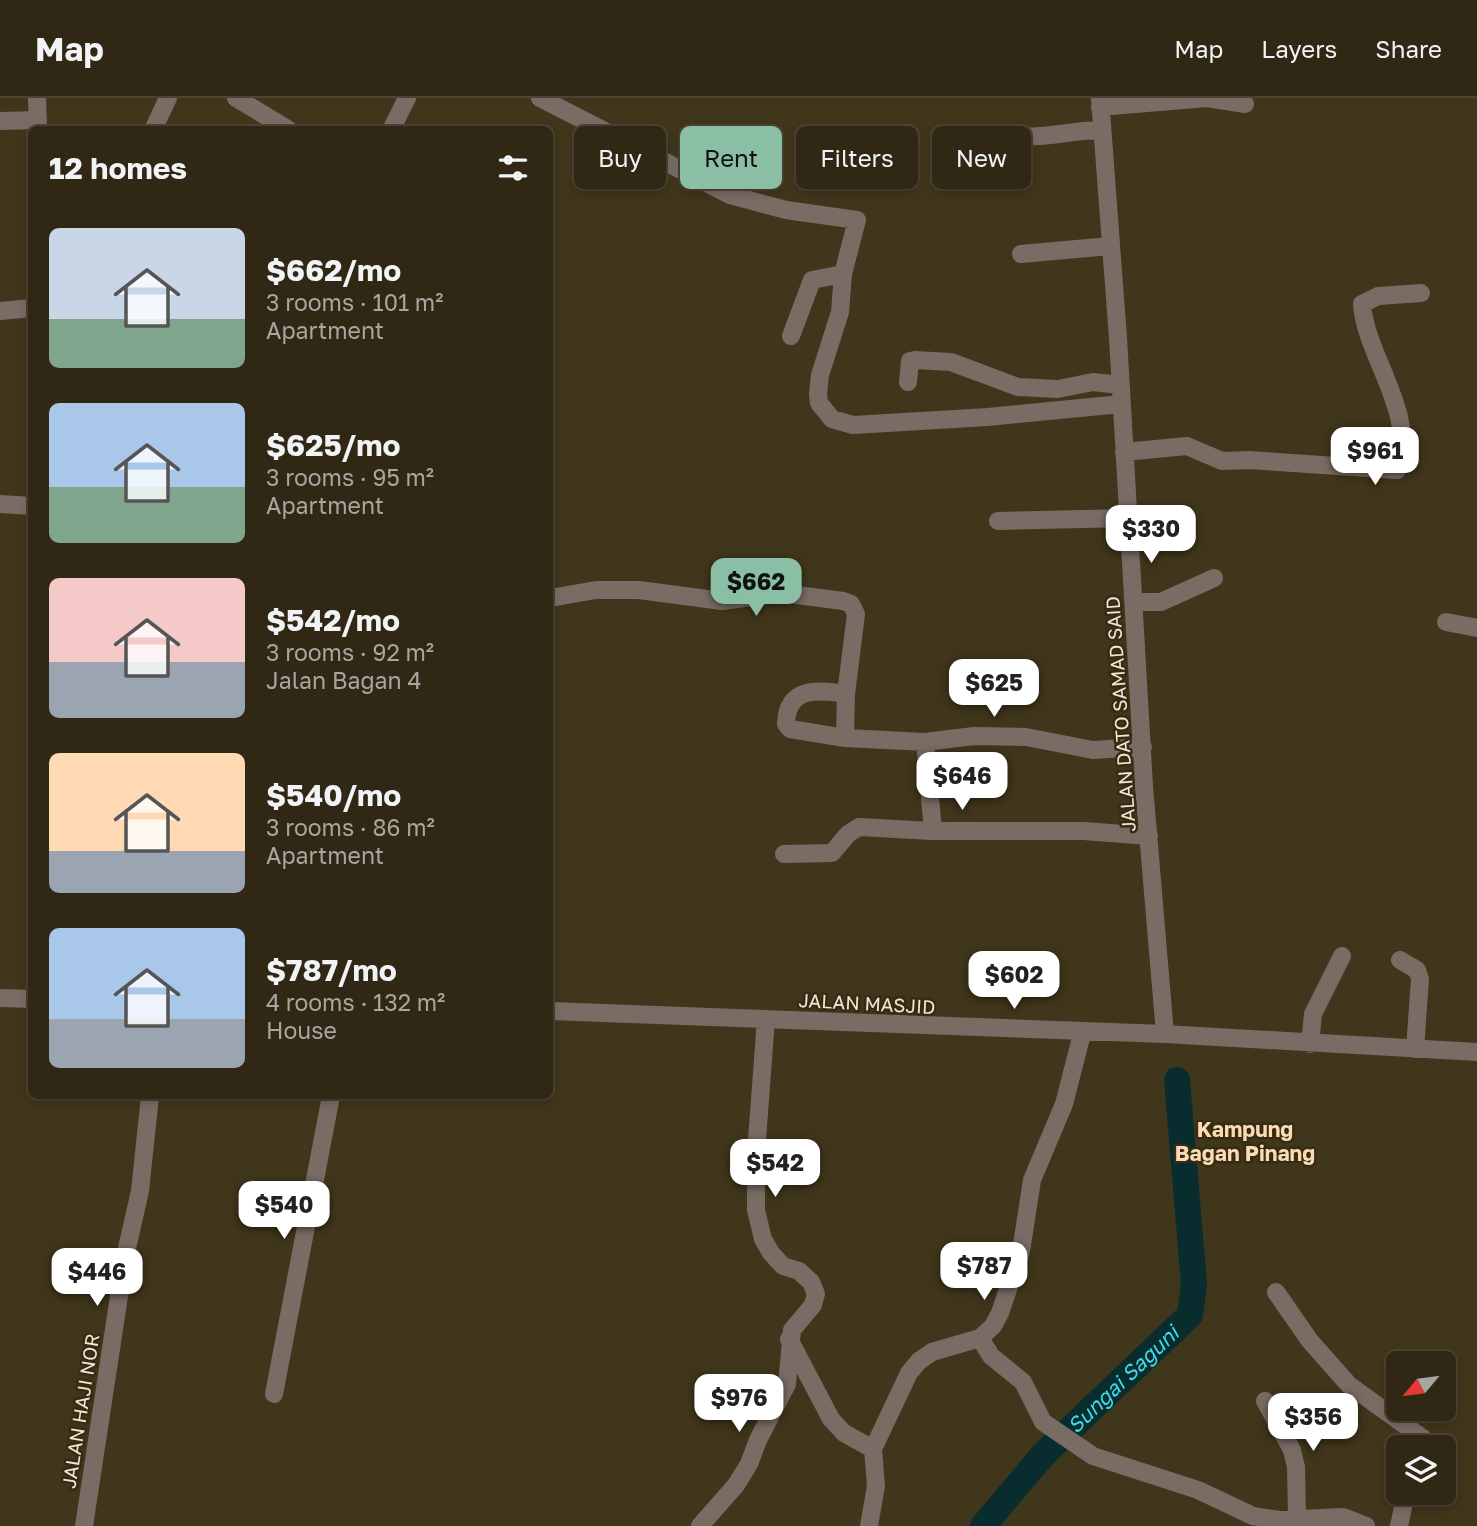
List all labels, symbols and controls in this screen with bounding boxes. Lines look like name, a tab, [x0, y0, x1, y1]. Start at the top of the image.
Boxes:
text: Map	[35, 29, 104, 68]
text: Map	[1174, 34, 1223, 63]
text: Layers	[1261, 34, 1337, 63]
text: Share	[1375, 34, 1442, 63]
chip: Buy	[574, 126, 666, 189]
chip: Rent	[680, 126, 782, 189]
chip: Filters	[796, 126, 918, 189]
chip: New	[932, 126, 1031, 189]
icon: filters	[494, 149, 532, 187]
text: 12 homes	[49, 150, 187, 186]
text: $662/mo	[266, 252, 401, 288]
icon: home	[105, 256, 189, 340]
text: 3 rooms · 101 m²	[266, 288, 443, 316]
text: Apartment	[266, 316, 384, 344]
text: $625/mo	[266, 427, 400, 463]
pin: $961	[1334, 428, 1416, 487]
icon: home	[105, 431, 189, 515]
text: $961	[1347, 436, 1403, 464]
text: 3 rooms · 95 m²	[266, 463, 434, 491]
text: Apartment	[266, 491, 384, 519]
pin: $330	[1110, 505, 1192, 565]
text: $330	[1122, 514, 1180, 542]
pin: $662	[715, 559, 797, 618]
text: $662	[727, 567, 785, 595]
street label: JALAN DATO SAMAD SAID	[1100, 595, 1140, 833]
text: $542/mo	[266, 602, 400, 638]
icon: home	[105, 606, 189, 690]
text: 3 rooms · 92 m²	[266, 638, 434, 666]
pin: $625	[953, 660, 1035, 719]
text: Jalan Bagan 4	[266, 666, 421, 694]
text: $625	[965, 668, 1023, 696]
pin: $646	[921, 752, 1003, 812]
text: $646	[933, 761, 992, 789]
text: $540/mo	[266, 777, 401, 813]
icon: home	[105, 781, 189, 865]
text: 3 rooms · 86 m²	[266, 813, 435, 841]
text: Apartment	[266, 841, 384, 869]
pin: $602	[973, 951, 1055, 1011]
text: $787/mo	[266, 952, 397, 988]
icon: home	[105, 956, 189, 1040]
text: $602	[985, 960, 1044, 988]
text: 4 rooms · 132 m²	[266, 988, 445, 1016]
street label: JALAN MASJID	[798, 988, 936, 1018]
text: House	[266, 1016, 337, 1044]
district label: Kampung Bagan Pinang	[1175, 1116, 1315, 1166]
pin: $542	[734, 1140, 816, 1199]
text: $542	[746, 1148, 804, 1176]
pin: $540	[243, 1182, 325, 1241]
text: $540	[255, 1190, 313, 1218]
pin: $787	[943, 1242, 1025, 1302]
pin: $446	[56, 1248, 138, 1308]
text: $787	[956, 1251, 1012, 1279]
text: $446	[68, 1257, 126, 1285]
water label: Sungai Saguni	[1061, 1318, 1186, 1438]
street label: JALAN HAJI NOR	[56, 1332, 104, 1490]
north arrow	[1386, 1351, 1456, 1421]
map controls	[1386, 1351, 1456, 1505]
pin: $976	[698, 1374, 780, 1434]
text: $976	[710, 1383, 768, 1411]
pin: $356	[1272, 1394, 1354, 1453]
text: $356	[1284, 1402, 1342, 1430]
button: layers	[1386, 1435, 1456, 1505]

